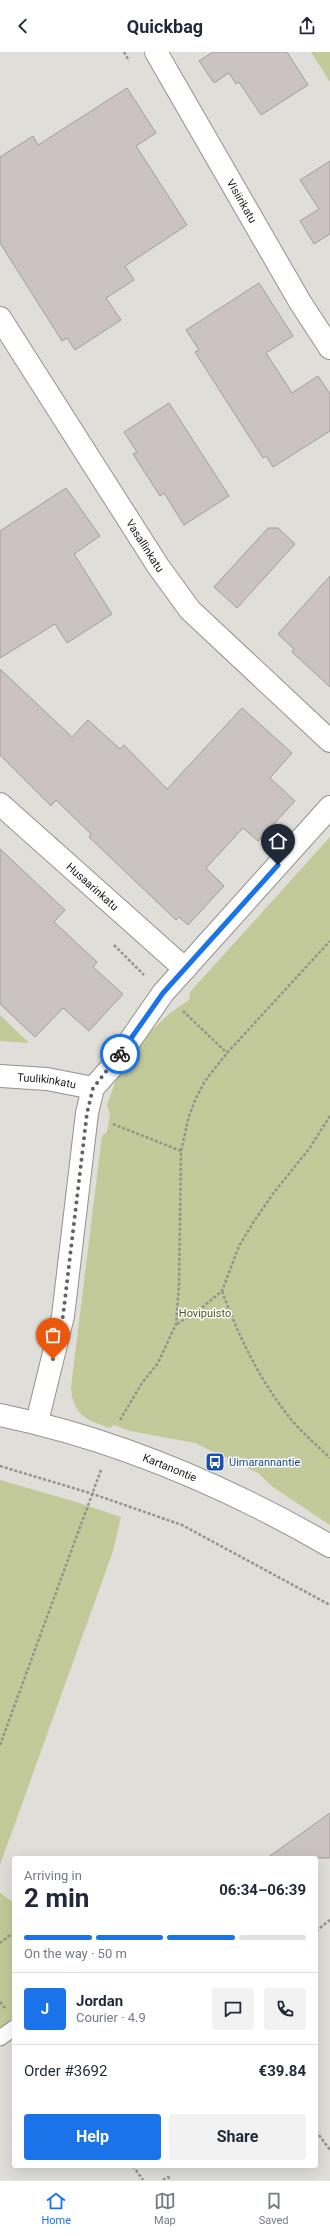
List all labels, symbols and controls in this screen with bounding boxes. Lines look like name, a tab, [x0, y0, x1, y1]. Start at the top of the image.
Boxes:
icon: back	[12, 15, 34, 37]
icon: share	[296, 15, 318, 37]
text: Quickbag	[127, 16, 203, 37]
street label: Visiirikatu	[224, 177, 260, 225]
street label: Vasallinkatu	[124, 517, 167, 575]
pin	[261, 824, 295, 865]
icon: home	[267, 830, 289, 852]
street label: Husaarinkatu	[64, 860, 121, 913]
courier	[100, 1034, 140, 1074]
icon: bike	[109, 1043, 131, 1065]
street label: Tuulikinkatu	[17, 1071, 77, 1091]
park label: Hovipuisto	[179, 1307, 231, 1320]
pin	[36, 1318, 70, 1359]
icon: bag	[42, 1324, 64, 1346]
street label: Kartanontie	[141, 1451, 199, 1484]
bus stop icon: Uimarannantie	[204, 1451, 226, 1473]
place label: Uimarannantie	[229, 1456, 300, 1469]
text: Arriving in	[24, 1868, 82, 1883]
text: 06:34–06:39	[219, 1881, 306, 1899]
text: 2 min	[24, 1883, 89, 1913]
text: On the way · 50 m	[24, 1946, 127, 1961]
button: chat	[212, 1988, 254, 2030]
button: phone	[264, 1988, 306, 2030]
text: Jordan	[76, 1992, 123, 2010]
text: J	[41, 2000, 49, 2018]
text: Courier · 4.9	[76, 2010, 146, 2025]
text: Order #3692	[24, 2062, 107, 2080]
text: €39.84	[259, 2062, 306, 2080]
button: Help	[24, 2114, 161, 2160]
button: Share	[169, 2114, 306, 2160]
tab: Home	[41, 2190, 71, 2227]
tab: Map	[154, 2190, 176, 2227]
tab: Saved	[259, 2190, 289, 2227]

